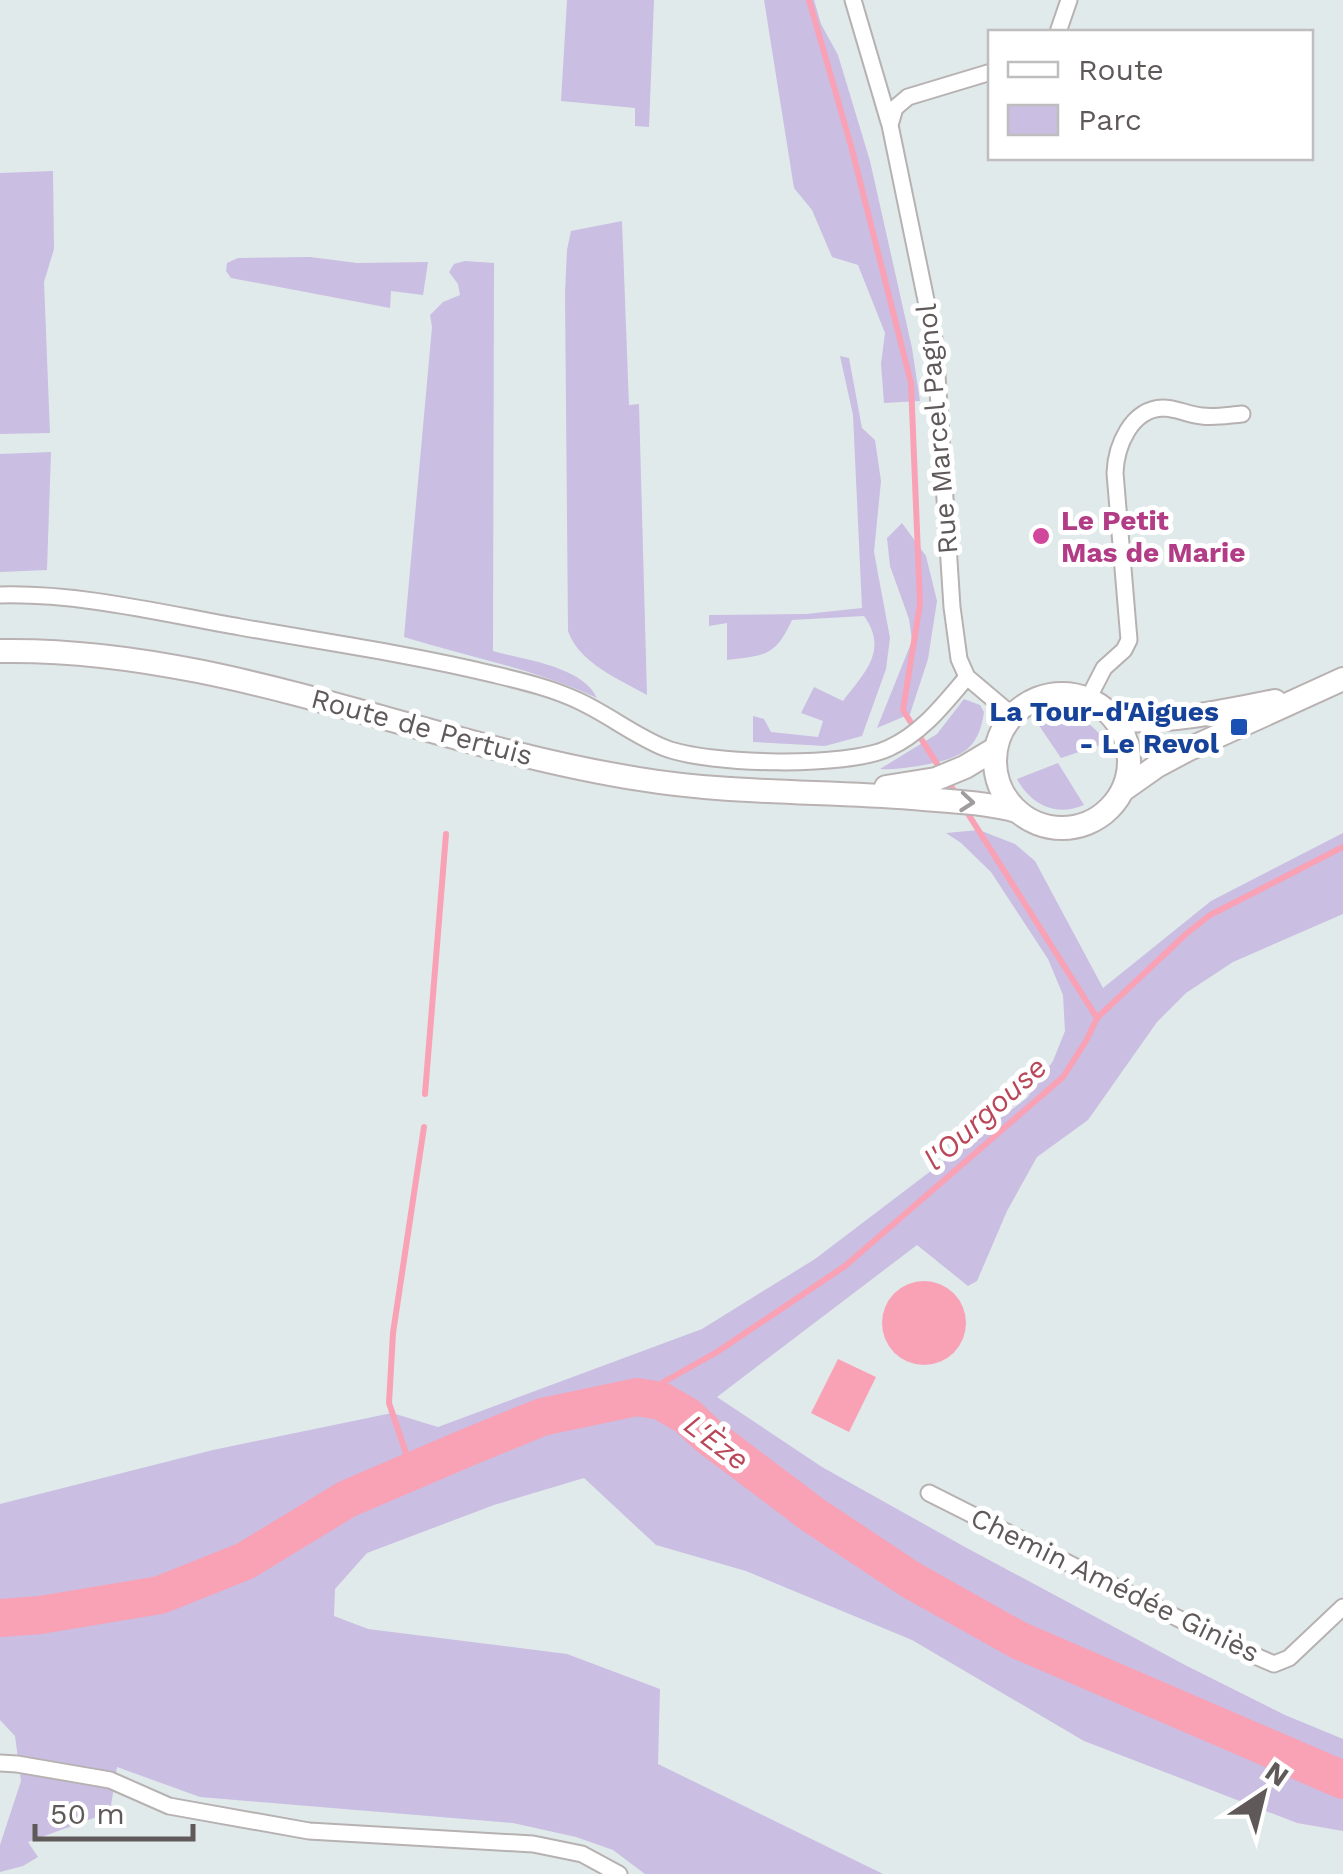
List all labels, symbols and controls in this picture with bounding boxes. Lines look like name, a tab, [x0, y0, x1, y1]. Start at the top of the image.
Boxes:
legend	[988, 30, 1313, 160]
text: Route	[1078, 52, 1164, 87]
text: Parc	[1078, 102, 1142, 137]
street label: Rue Marcel Pagnol	[910, 302, 964, 556]
place label: Le Petit Mas de Marie	[1061, 504, 1245, 569]
marker: Le Petit Mas de Marie	[1030, 525, 1052, 547]
street label: Route de Pertuis	[308, 682, 536, 772]
place label: La Tour-d'Aigues - Le Revol	[989, 695, 1220, 760]
marker: La Tour-d'Aigues - Le Revol	[1228, 716, 1250, 738]
one-way arrow	[960, 791, 976, 813]
water label: l'Ourgouse	[917, 1049, 1053, 1177]
water label: L'Èze	[678, 1406, 756, 1478]
street label: Chemin Amédée Giniès	[965, 1501, 1265, 1669]
north arrow	[1213, 1744, 1313, 1844]
text: N	[1259, 1754, 1295, 1793]
scale bar	[35, 1779, 192, 1841]
text: 50 m	[50, 1796, 125, 1831]

